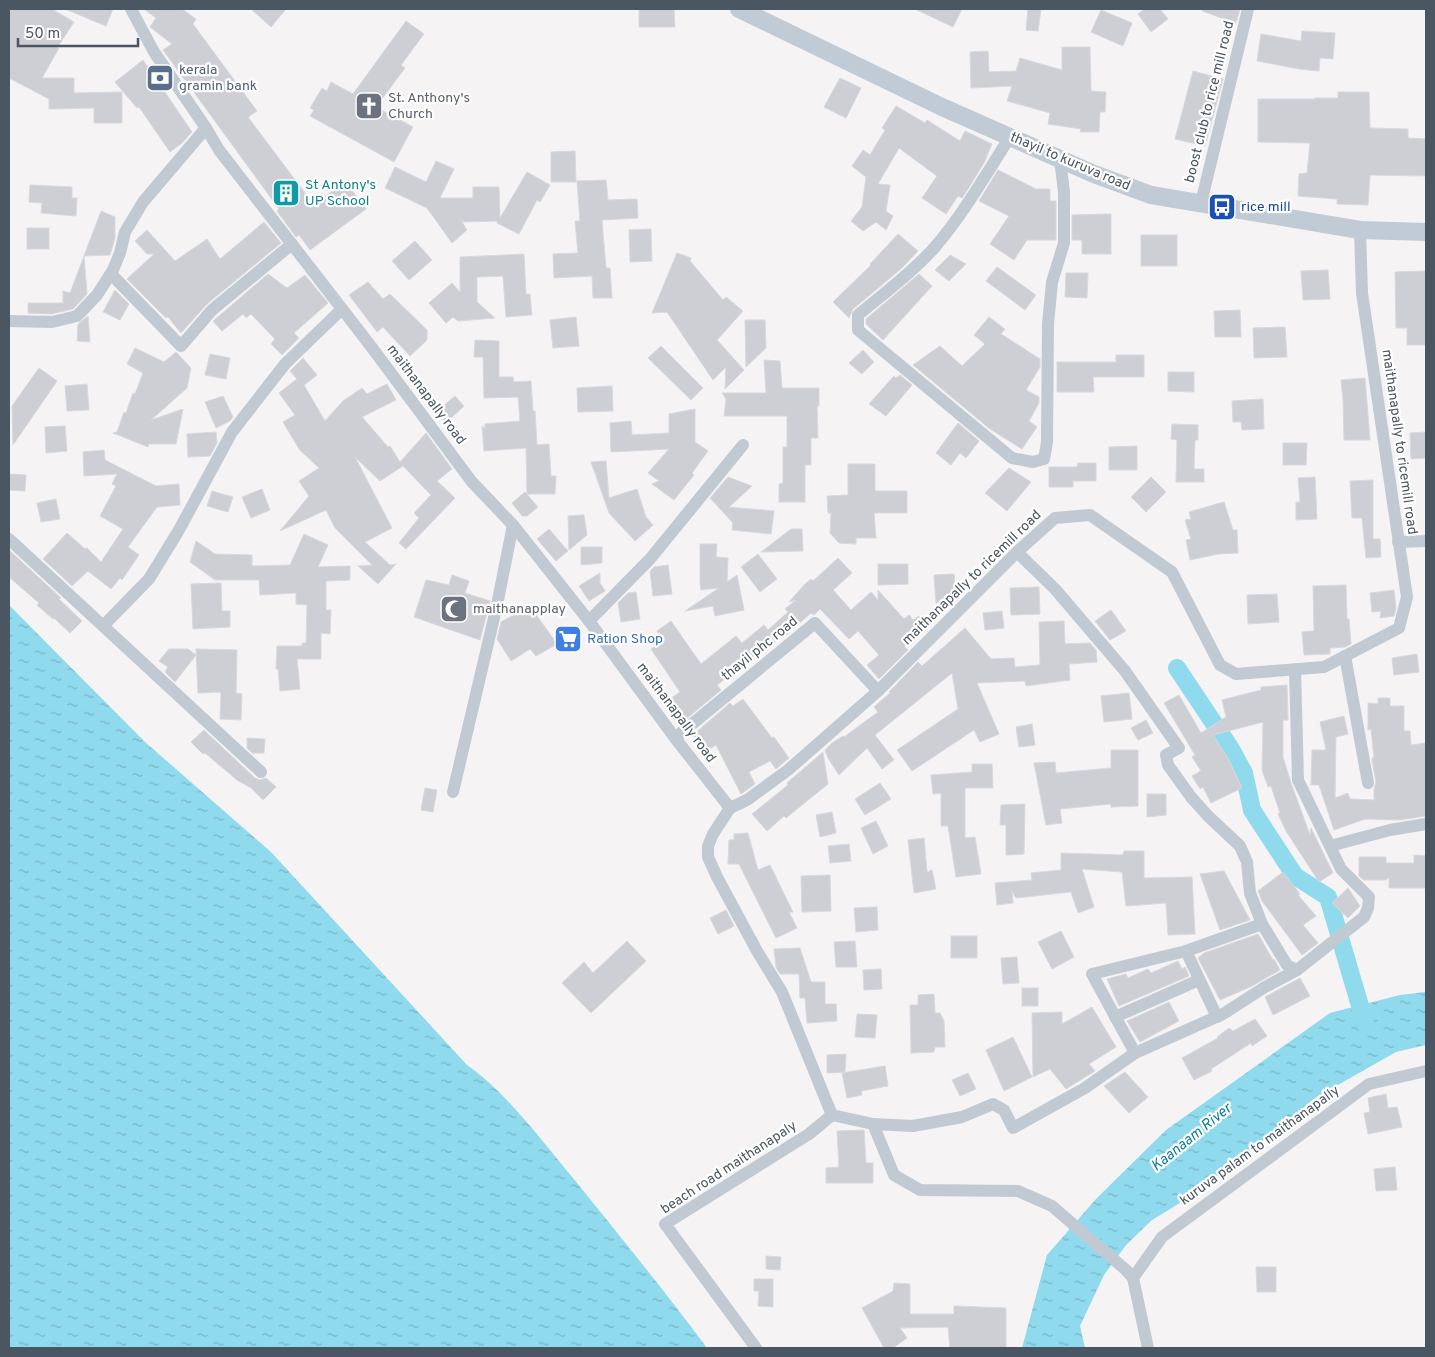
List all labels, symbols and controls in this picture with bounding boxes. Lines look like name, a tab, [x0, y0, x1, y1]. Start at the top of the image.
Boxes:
scale bar	[18, 15, 138, 47]
street label: boost club to rice mill road	[1182, 19, 1238, 185]
text: 50 m	[25, 25, 60, 44]
place label: kerala gramin bank	[179, 62, 257, 95]
bank icon: kerala gramin bank	[145, 63, 175, 93]
place label: St. Anthony's Church	[388, 90, 470, 123]
church icon: St. Anthony's Church	[354, 91, 384, 121]
street label: thayil to kuruva road	[1007, 129, 1133, 195]
place label: St Antony's UP School	[305, 177, 376, 210]
building icon: St Antony's UP School	[271, 178, 301, 208]
bus stop icon: rice mill	[1207, 192, 1237, 222]
place label: rice mill	[1241, 199, 1291, 216]
street label: maithanapally road	[383, 342, 469, 448]
street label: maithanapally to ricemill road	[1378, 348, 1420, 536]
street label: maithanapally to ricemill road	[899, 507, 1045, 649]
mosque icon: maithanapplay	[439, 594, 469, 624]
place label: maithanapplay	[473, 601, 566, 618]
street label: thayil phc road	[718, 613, 802, 685]
supermarket icon: Ration Shop	[553, 624, 583, 654]
place label: Ration Shop	[587, 631, 663, 648]
street label: maithanapally road	[633, 660, 719, 766]
street label: kuruva palam to maithanapally	[1177, 1082, 1343, 1210]
water label: Kaanaam River	[1148, 1099, 1237, 1176]
street label: beach road maithanapaly	[658, 1118, 800, 1218]

